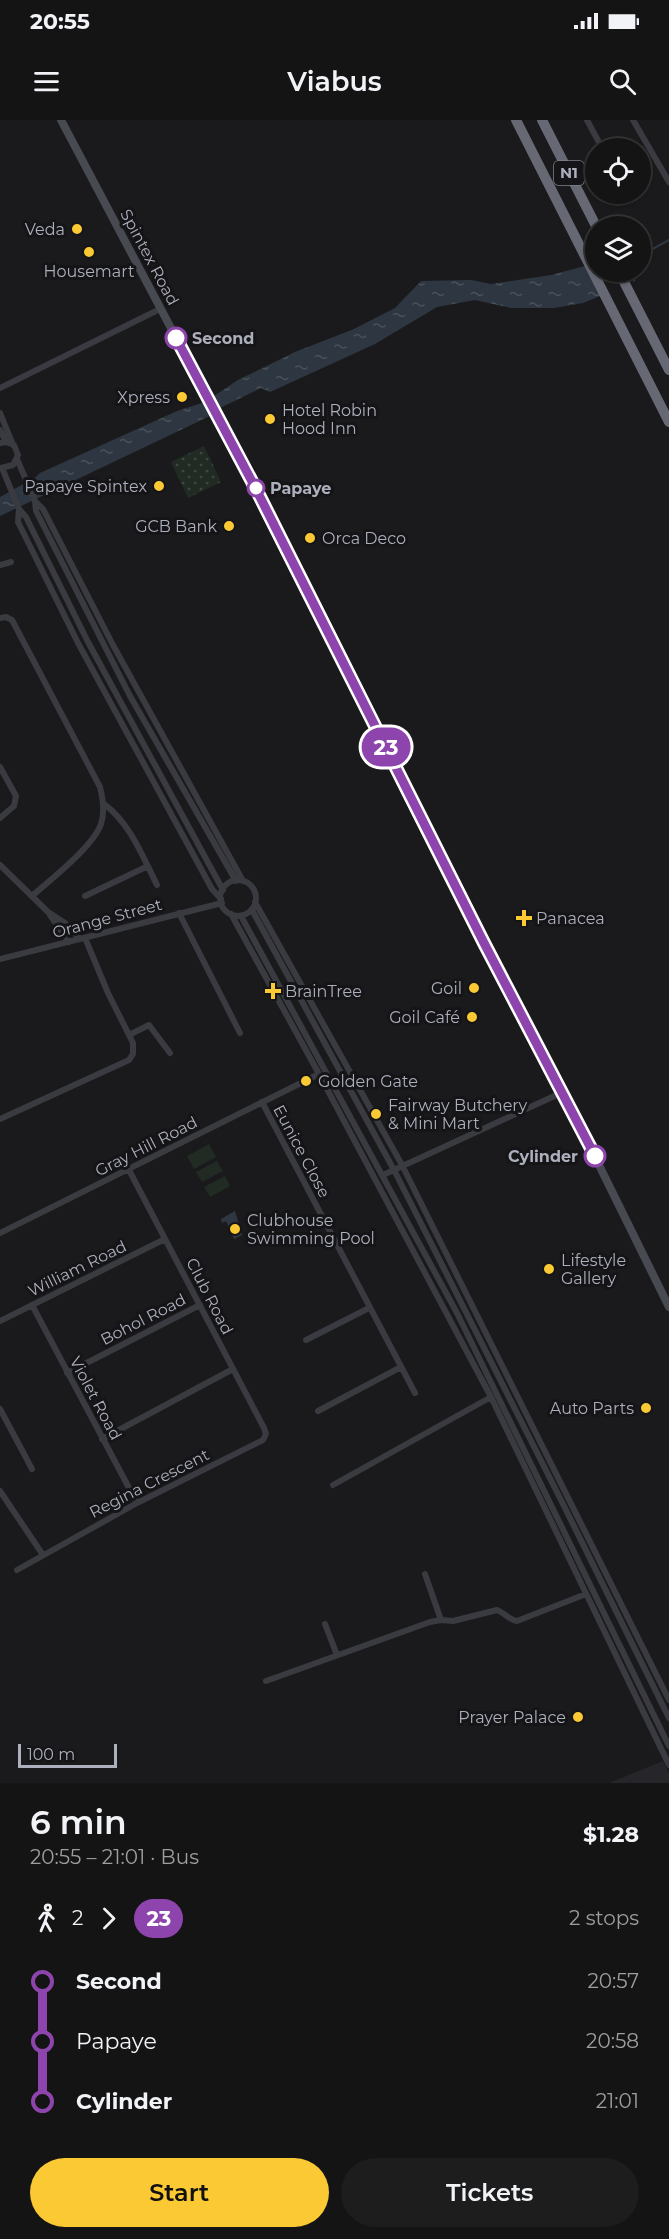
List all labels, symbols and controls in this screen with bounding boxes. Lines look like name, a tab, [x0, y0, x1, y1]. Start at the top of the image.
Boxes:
text: 20:55	[30, 8, 90, 35]
icon: menu	[30, 65, 63, 98]
text: Viabus	[287, 65, 382, 98]
icon: search	[606, 65, 639, 98]
map controls	[585, 138, 651, 282]
button: locate	[585, 138, 651, 204]
road number: N1	[554, 161, 584, 185]
street label: Spintex Road	[116, 206, 183, 308]
button: layers	[585, 216, 651, 282]
place label: Veda	[25, 220, 65, 239]
marker: Veda	[70, 222, 84, 236]
marker: Housemart	[82, 245, 96, 259]
place label: Housemart	[44, 262, 135, 281]
marker: Second	[165, 327, 187, 349]
place label: Second	[192, 329, 254, 348]
place label: Xpress	[117, 388, 170, 407]
marker: Xpress	[175, 390, 189, 404]
place label: Hotel Robin Hood Inn	[282, 401, 377, 438]
marker: Hotel Robin Hood Inn	[263, 412, 277, 426]
place label: Papaye Spintex	[24, 477, 147, 496]
marker: Papaye Spintex	[152, 479, 166, 493]
marker: Papaye	[247, 479, 265, 497]
place label: Papaye	[270, 479, 331, 498]
place label: GCB Bank	[135, 517, 217, 536]
marker: GCB Bank	[222, 519, 236, 533]
place label: Orca Deco	[322, 529, 406, 548]
marker: Orca Deco	[303, 531, 317, 545]
line badge: 23	[359, 728, 413, 766]
text: 23	[374, 735, 398, 760]
street label: Orange Street	[50, 895, 164, 942]
place label: Panacea	[536, 909, 605, 928]
marker: Panacea	[517, 911, 531, 925]
place label: Goil	[431, 979, 462, 998]
marker: Goil	[467, 981, 481, 995]
place label: BrainTree	[285, 982, 362, 1001]
marker: BrainTree	[266, 984, 280, 998]
place label: Goil Café	[389, 1008, 460, 1027]
marker: Goil Café	[465, 1010, 479, 1024]
place label: Golden Gate	[318, 1072, 418, 1091]
marker: Golden Gate	[299, 1074, 313, 1088]
place label: Fairway Butchery & Mini Mart	[388, 1096, 528, 1133]
street label: Eunice Close	[269, 1102, 334, 1201]
marker: Fairway Butchery & Mini Mart	[369, 1107, 383, 1121]
street label: Gray Hill Road	[92, 1113, 200, 1180]
marker: Cylinder	[584, 1145, 606, 1167]
place label: Cylinder	[508, 1147, 578, 1166]
place label: Clubhouse Swimming Pool	[247, 1211, 375, 1248]
marker: Clubhouse Swimming Pool	[228, 1222, 242, 1236]
street label: William Road	[25, 1236, 130, 1300]
place label: Lifestyle Gallery	[561, 1251, 626, 1288]
street label: Club Road	[182, 1255, 237, 1338]
marker: Lifestyle Gallery	[542, 1262, 556, 1276]
street label: Bohol Road	[97, 1290, 189, 1349]
street label: Violet Road	[66, 1353, 125, 1443]
place label: Auto Parts	[550, 1399, 634, 1418]
marker: Auto Parts	[639, 1401, 653, 1415]
street label: Regina Crescent	[86, 1445, 213, 1522]
place label: Prayer Palace	[458, 1708, 566, 1727]
marker: Prayer Palace	[571, 1710, 585, 1724]
scale bar	[18, 1741, 117, 1768]
text: 100 m	[27, 1745, 75, 1764]
text: 6 min	[30, 1802, 127, 1842]
text: $1.28	[583, 1821, 639, 1848]
text: 20:55 – 21:01 · Bus	[30, 1845, 199, 1869]
icon: walk	[30, 1902, 63, 1935]
icon: forward	[92, 1902, 125, 1935]
text: 2	[72, 1906, 83, 1930]
text: 23	[146, 1906, 171, 1931]
text: 2 stops	[569, 1906, 639, 1930]
text: Second	[76, 1968, 162, 1995]
text: 20:57	[587, 1969, 639, 1993]
text: Papaye	[76, 2028, 157, 2055]
text: 20:58	[586, 2029, 639, 2053]
text: Cylinder	[76, 2088, 172, 2115]
text: 21:01	[596, 2089, 639, 2113]
button: Start	[30, 2158, 329, 2227]
button: Tickets	[341, 2158, 639, 2227]

